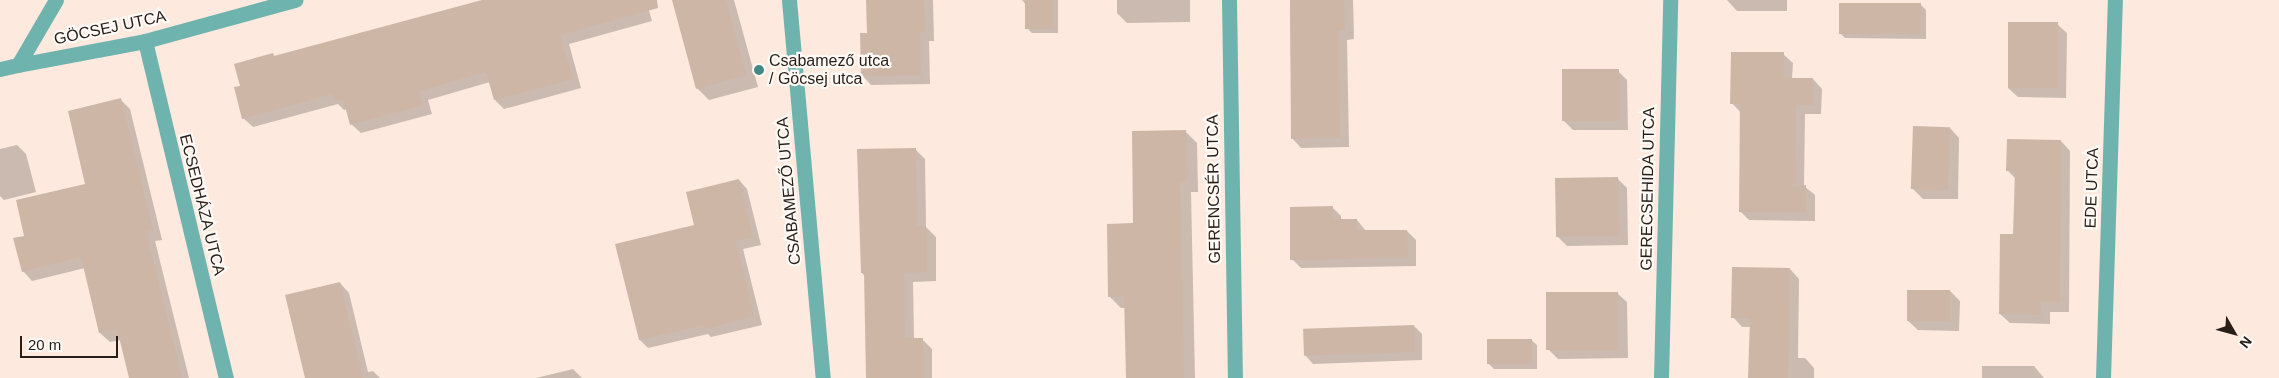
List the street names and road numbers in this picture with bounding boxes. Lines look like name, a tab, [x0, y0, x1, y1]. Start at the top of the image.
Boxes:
street label: GÖCSEJ UTCA	[52, 7, 168, 49]
street label: GERECSEHIDA UTCA	[1637, 107, 1659, 271]
street label: GERENCSÉR UTCA	[1203, 114, 1225, 264]
street label: CSABAMEZŐ UTCA	[773, 116, 805, 266]
street label: ECSEDHÁZA UTCA	[175, 132, 229, 278]
street label: EDE UTCA	[2081, 147, 2103, 229]

